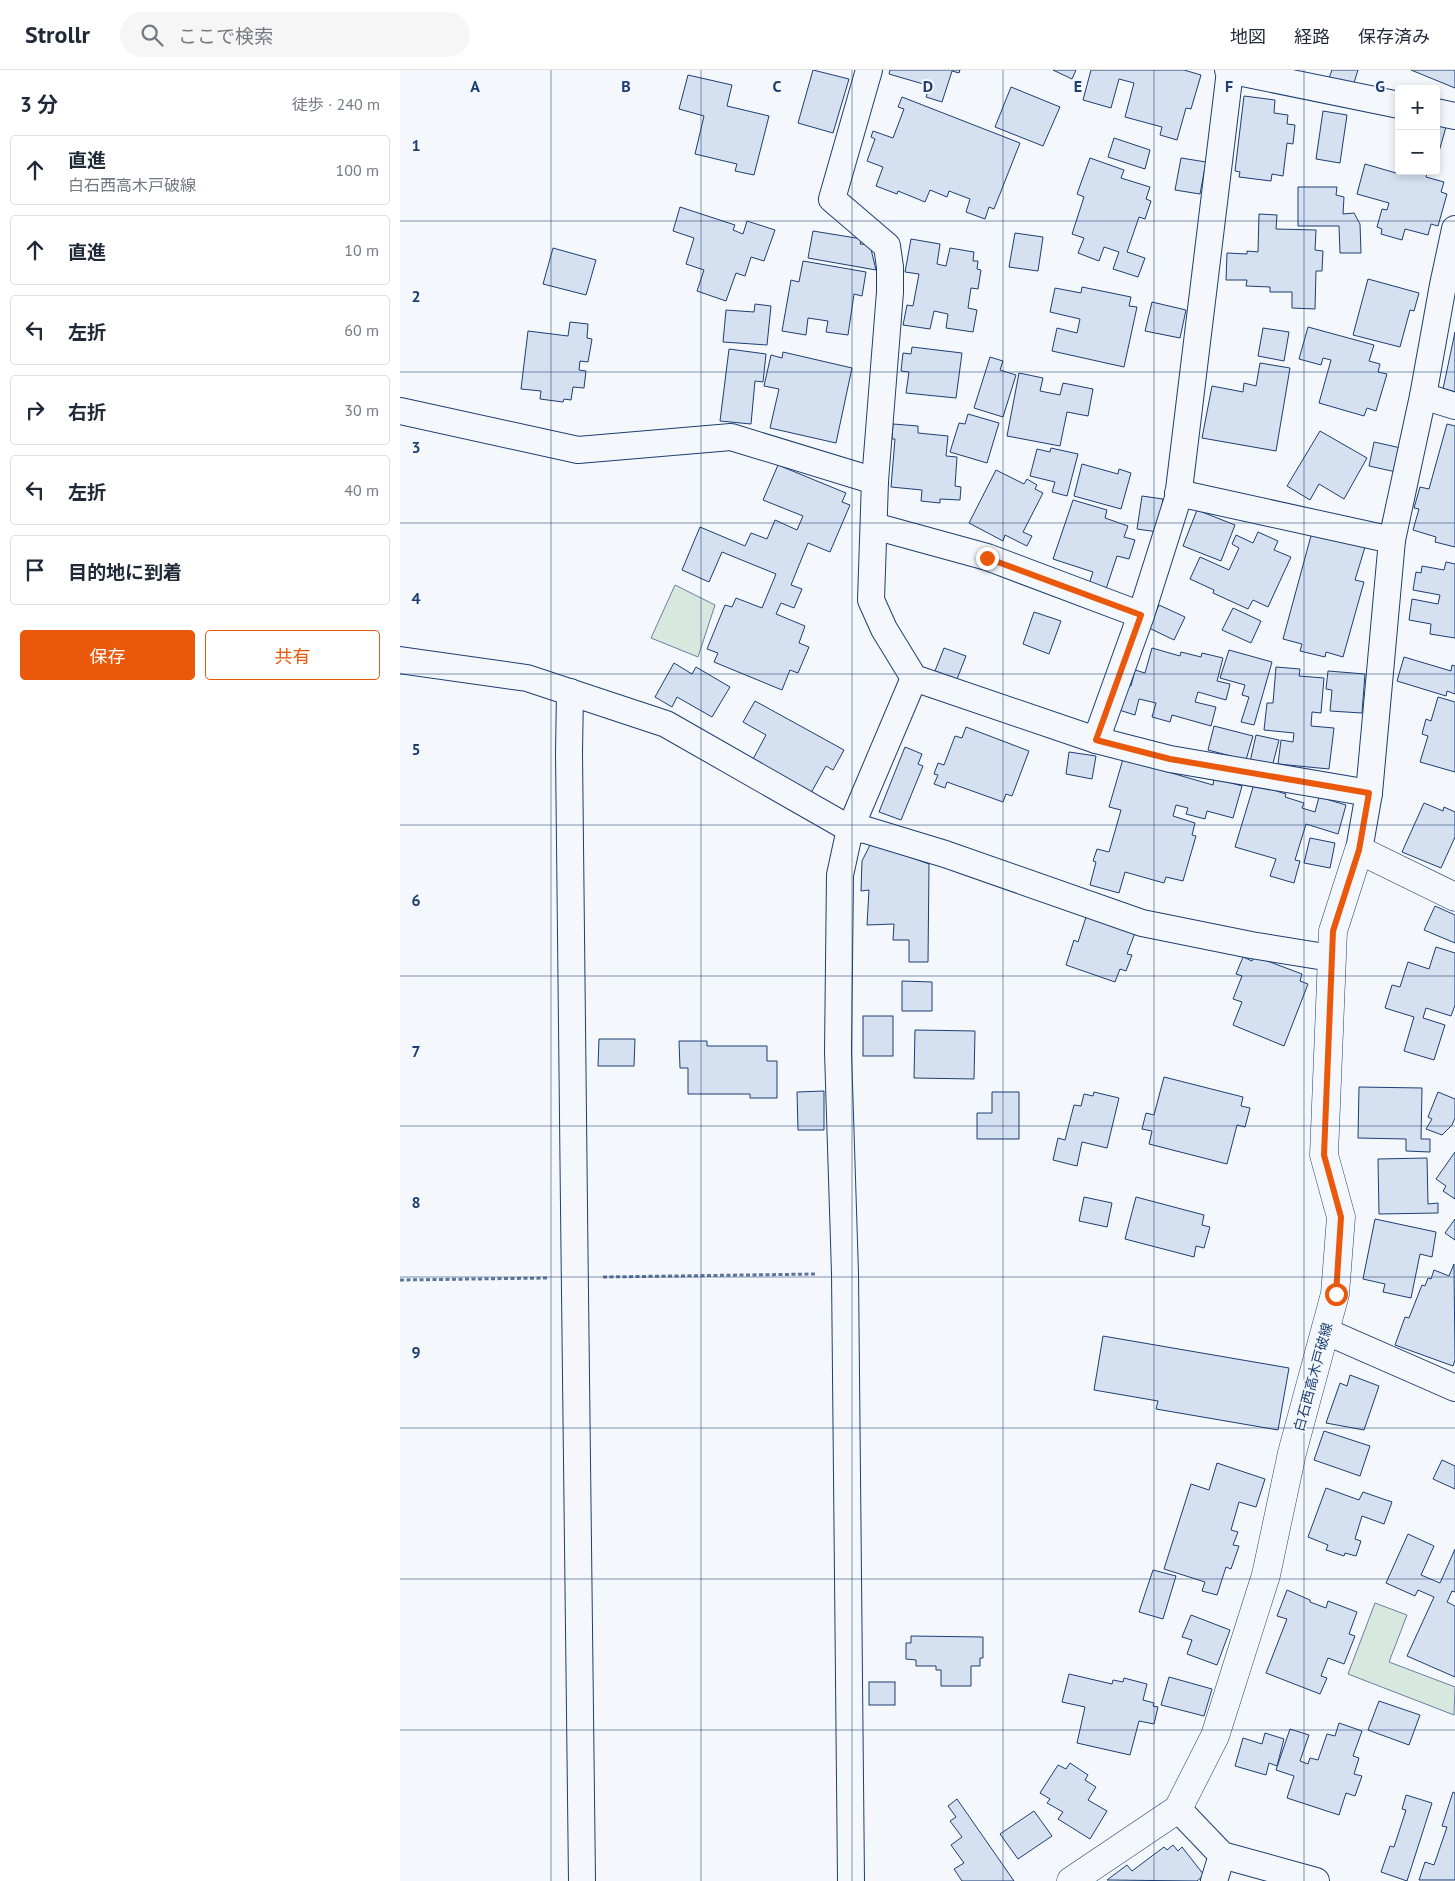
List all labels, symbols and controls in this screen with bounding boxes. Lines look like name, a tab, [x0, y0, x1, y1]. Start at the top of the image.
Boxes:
search box	[120, 12, 470, 57]
text: Strollr	[25, 19, 90, 50]
icon: search	[138, 21, 166, 49]
text: ここで検索	[178, 24, 273, 48]
text: 地図	[1230, 25, 1266, 48]
text: 経路	[1294, 25, 1330, 48]
text: 保存済み	[1358, 25, 1430, 48]
text: A	[470, 76, 480, 96]
text: B	[621, 76, 631, 96]
text: C	[773, 76, 782, 96]
text: D	[923, 76, 933, 96]
text: E	[1074, 76, 1082, 96]
text: F	[1225, 76, 1233, 96]
text: G	[1375, 76, 1385, 96]
map controls	[1395, 85, 1440, 175]
button: +	[1395, 85, 1440, 130]
text: 3 分	[20, 91, 58, 118]
text: 徒歩 · 240 m	[292, 94, 380, 114]
button: −	[1395, 130, 1440, 175]
text: 1	[411, 135, 421, 155]
text: 直進	[68, 148, 106, 172]
icon: ahead	[21, 156, 49, 184]
text: 100 m	[336, 160, 379, 180]
text: 白石西高木戸破線	[68, 175, 196, 195]
icon: ahead	[21, 236, 49, 264]
text: 直進	[68, 240, 106, 264]
text: 10 m	[344, 240, 379, 260]
text: 2	[411, 286, 421, 306]
icon: left	[21, 316, 49, 344]
text: 左折	[68, 320, 106, 344]
text: 60 m	[344, 320, 379, 340]
icon: right	[21, 396, 49, 424]
text: 右折	[68, 400, 106, 424]
text: 30 m	[344, 400, 379, 420]
text: 3	[411, 437, 421, 457]
icon: left	[21, 476, 49, 504]
text: 左折	[68, 480, 106, 504]
text: 40 m	[344, 480, 379, 500]
route end	[976, 547, 999, 570]
icon: arrive	[21, 556, 49, 584]
text: 目的地に到着	[68, 560, 182, 584]
text: 4	[411, 588, 421, 608]
button: 保存	[20, 630, 195, 680]
button: 共有	[205, 630, 380, 680]
text: 5	[411, 739, 421, 759]
text: 6	[411, 890, 421, 910]
text: 7	[411, 1041, 421, 1061]
text: 8	[411, 1192, 421, 1212]
route start	[1325, 1283, 1348, 1306]
street label: 白石西高木戸破線	[1290, 1321, 1336, 1433]
text: 9	[411, 1342, 421, 1362]

